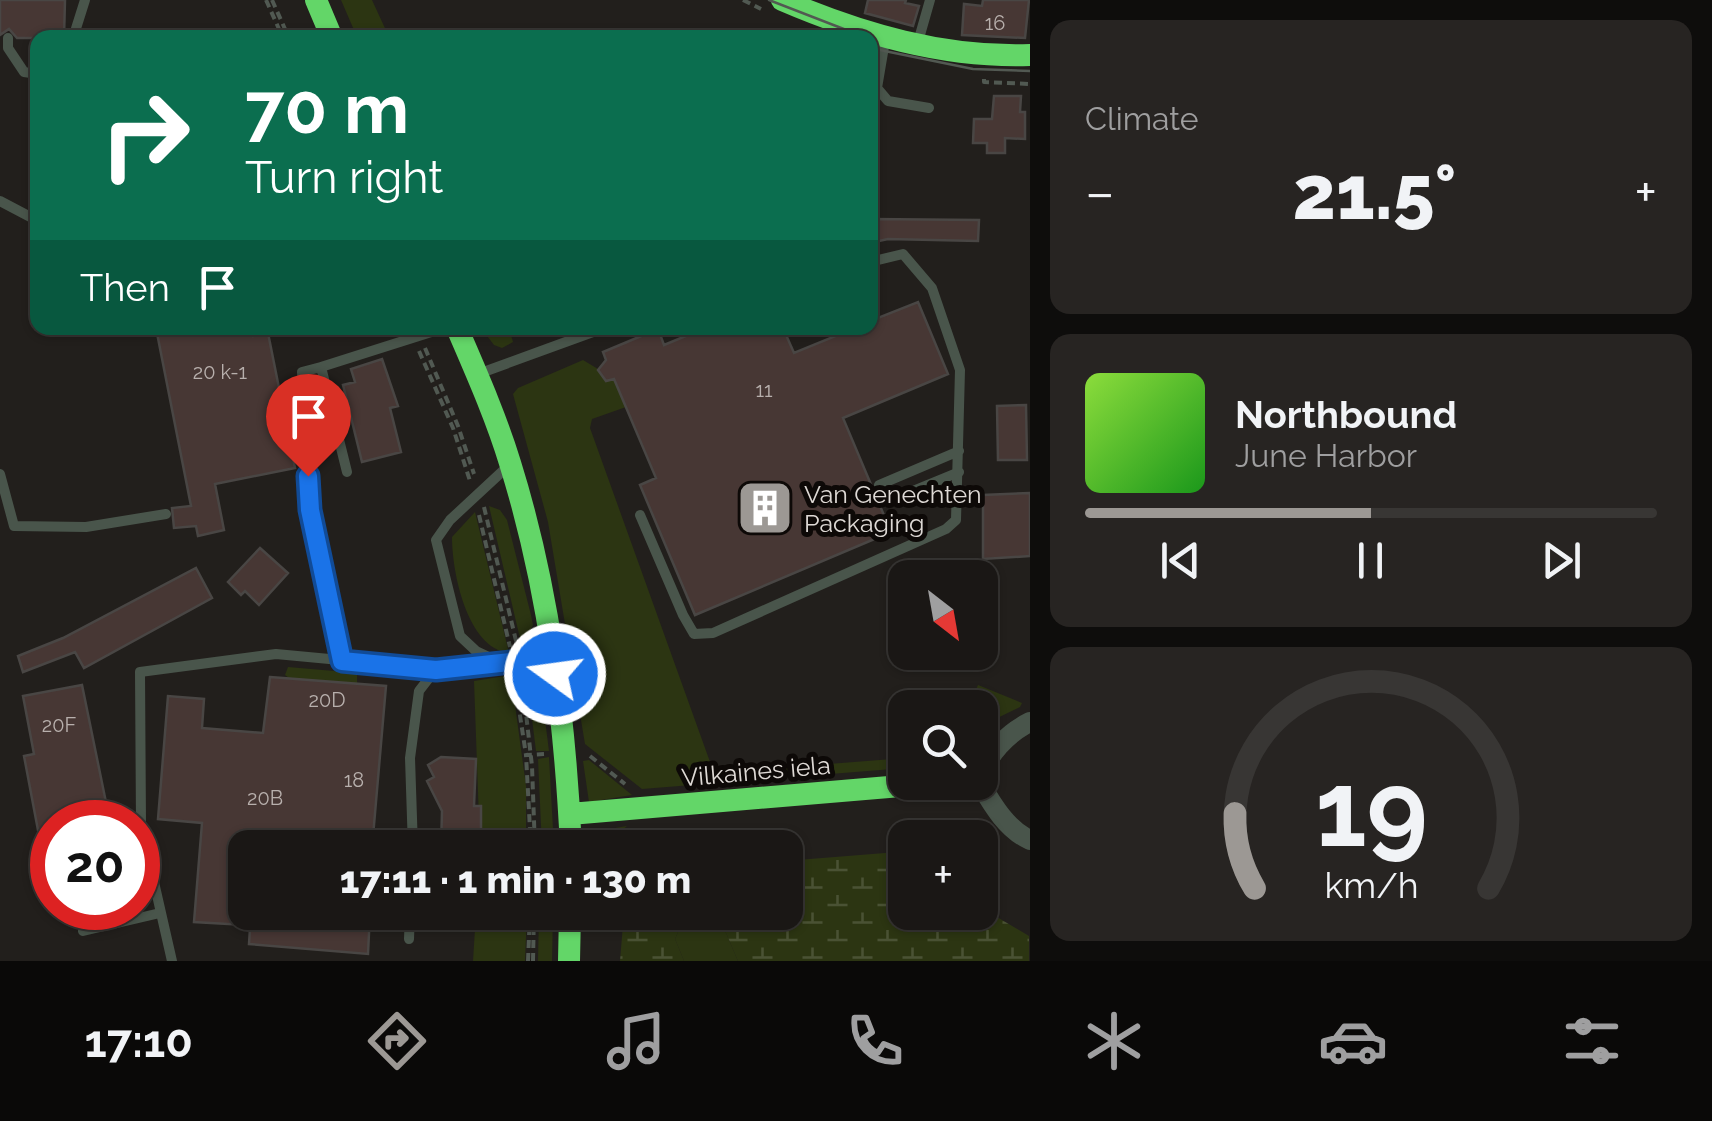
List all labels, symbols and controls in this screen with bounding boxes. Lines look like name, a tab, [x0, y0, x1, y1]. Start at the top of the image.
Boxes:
house number: 16	[985, 11, 1005, 35]
text: 70 m	[245, 67, 409, 149]
icon: right	[80, 70, 210, 200]
text: Climate	[1085, 100, 1199, 137]
text: 21.5°	[1292, 148, 1456, 237]
text: Turn right	[245, 151, 443, 204]
text: −	[1085, 160, 1115, 225]
text: +	[1634, 160, 1657, 225]
icon: arrive	[190, 260, 245, 315]
text: Then	[80, 265, 170, 310]
house number: 20 k-1	[193, 360, 248, 384]
pin	[266, 374, 351, 477]
house number: 11	[755, 378, 773, 402]
icon: arrive	[281, 389, 336, 444]
text: Northbound	[1235, 392, 1457, 437]
text: June Harbor	[1235, 437, 1417, 474]
building icon: Van Genechten Packaging	[735, 478, 795, 538]
place label: Van Genechten Packaging	[804, 479, 982, 538]
icon: previous	[1153, 533, 1208, 588]
icon: pause	[1343, 533, 1398, 588]
icon: next	[1534, 533, 1589, 588]
north arrow	[888, 560, 998, 670]
map controls	[888, 560, 998, 930]
position arrow	[503, 622, 607, 726]
house number: 20D	[309, 688, 345, 712]
button: search	[888, 690, 998, 800]
house number: 20F	[42, 713, 76, 737]
text: 19	[1315, 748, 1427, 870]
street label: Vilkaines iela	[680, 750, 832, 792]
house number: 18	[344, 768, 364, 792]
house number: 20B	[247, 786, 283, 810]
speed limit sign: 20	[30, 800, 160, 930]
button: +	[888, 820, 998, 930]
text: 17:11 · 1 min · 130 m	[340, 857, 691, 902]
text: km/h	[1324, 864, 1418, 906]
icon: directions	[362, 1006, 432, 1076]
icon: music	[601, 1006, 671, 1076]
icon: phone	[840, 1006, 910, 1076]
icon: climate	[1079, 1006, 1149, 1076]
icon: car	[1318, 1006, 1388, 1076]
icon: filters	[1557, 1006, 1627, 1076]
text: 17:10	[85, 1015, 193, 1068]

